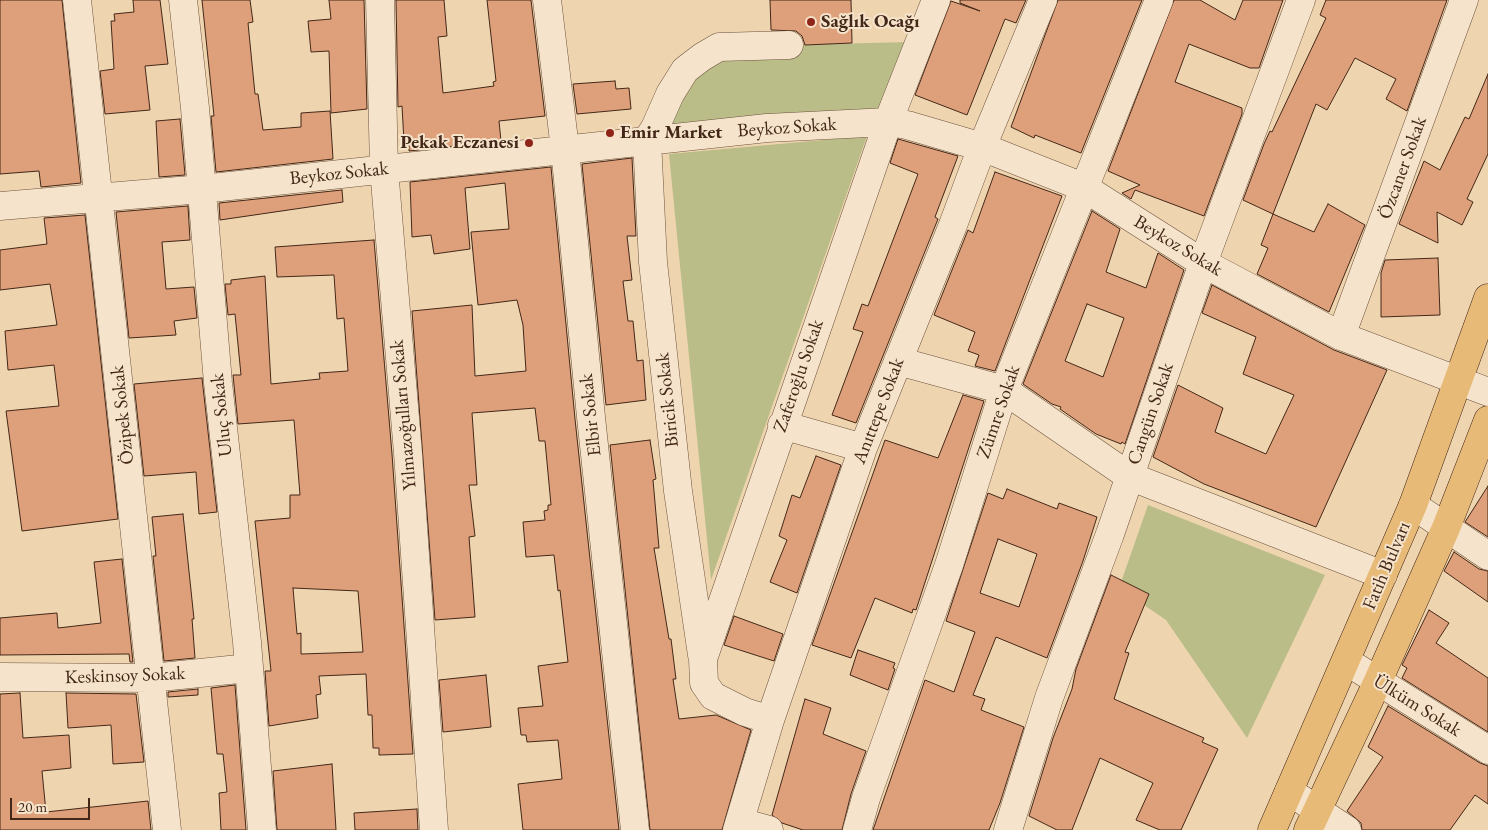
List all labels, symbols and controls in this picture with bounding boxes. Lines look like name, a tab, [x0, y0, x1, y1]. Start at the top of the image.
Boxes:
place label: Sağlık Ocağı	[821, 11, 919, 33]
marker: Sağlık Ocağı	[805, 16, 817, 28]
street label: Beykoz Sokak	[737, 113, 837, 143]
street label: Özcaner Sokak	[1374, 114, 1432, 222]
place label: Emir Market	[620, 122, 722, 144]
marker: Emir Market	[604, 127, 616, 139]
place label: Pekak Eczanesi	[400, 132, 519, 154]
marker: Pekak Eczanesi	[523, 137, 535, 149]
street label: Beykoz Sokak	[288, 157, 390, 191]
street label: Beykoz Sokak	[1130, 211, 1226, 281]
street label: Zaferoğlu Sokak	[769, 317, 829, 435]
street label: Yılmazoğulları Sokak	[386, 339, 422, 491]
street label: Biricik Sokak	[652, 351, 684, 449]
street label: Anıttepe Sokak	[848, 355, 910, 467]
street label: Cangün Sokak	[1123, 360, 1179, 468]
street label: Zümre Sokak	[972, 362, 1026, 462]
street label: Özipek Sokak	[106, 364, 140, 466]
street label: Uluç Sokak	[206, 372, 238, 458]
street label: Elbir Sokak	[575, 372, 607, 458]
street label: Fatih Bulvarı	[1358, 519, 1416, 613]
street label: Keskinsoy Sokak	[64, 663, 186, 689]
street label: Ülküm Sokak	[1369, 670, 1465, 742]
scale bar	[12, 788, 92, 820]
text: 20 m	[18, 797, 47, 816]

